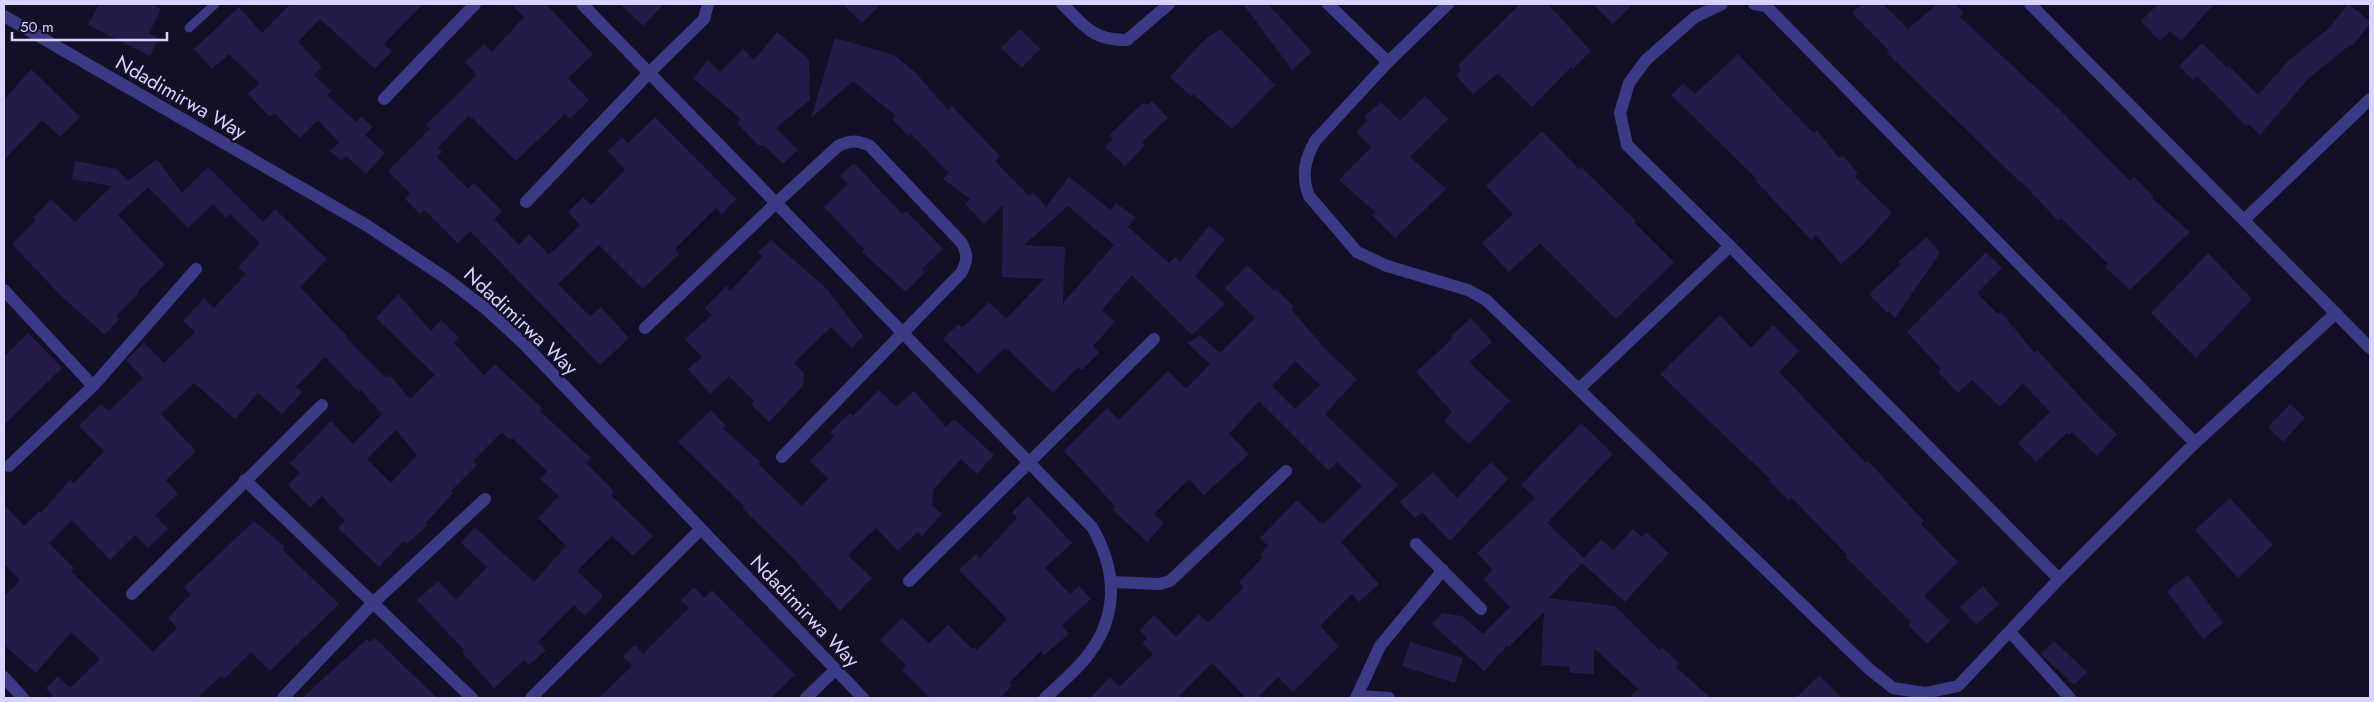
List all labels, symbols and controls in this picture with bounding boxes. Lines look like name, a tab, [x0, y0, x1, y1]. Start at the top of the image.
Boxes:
scale bar	[12, 10, 168, 42]
text: 50 m	[20, 16, 54, 38]
street label: Ndadimirwa Way	[110, 48, 252, 147]
street label: Ndadimirwa Way	[457, 261, 584, 382]
street label: Ndadimirwa Way	[743, 548, 866, 674]

